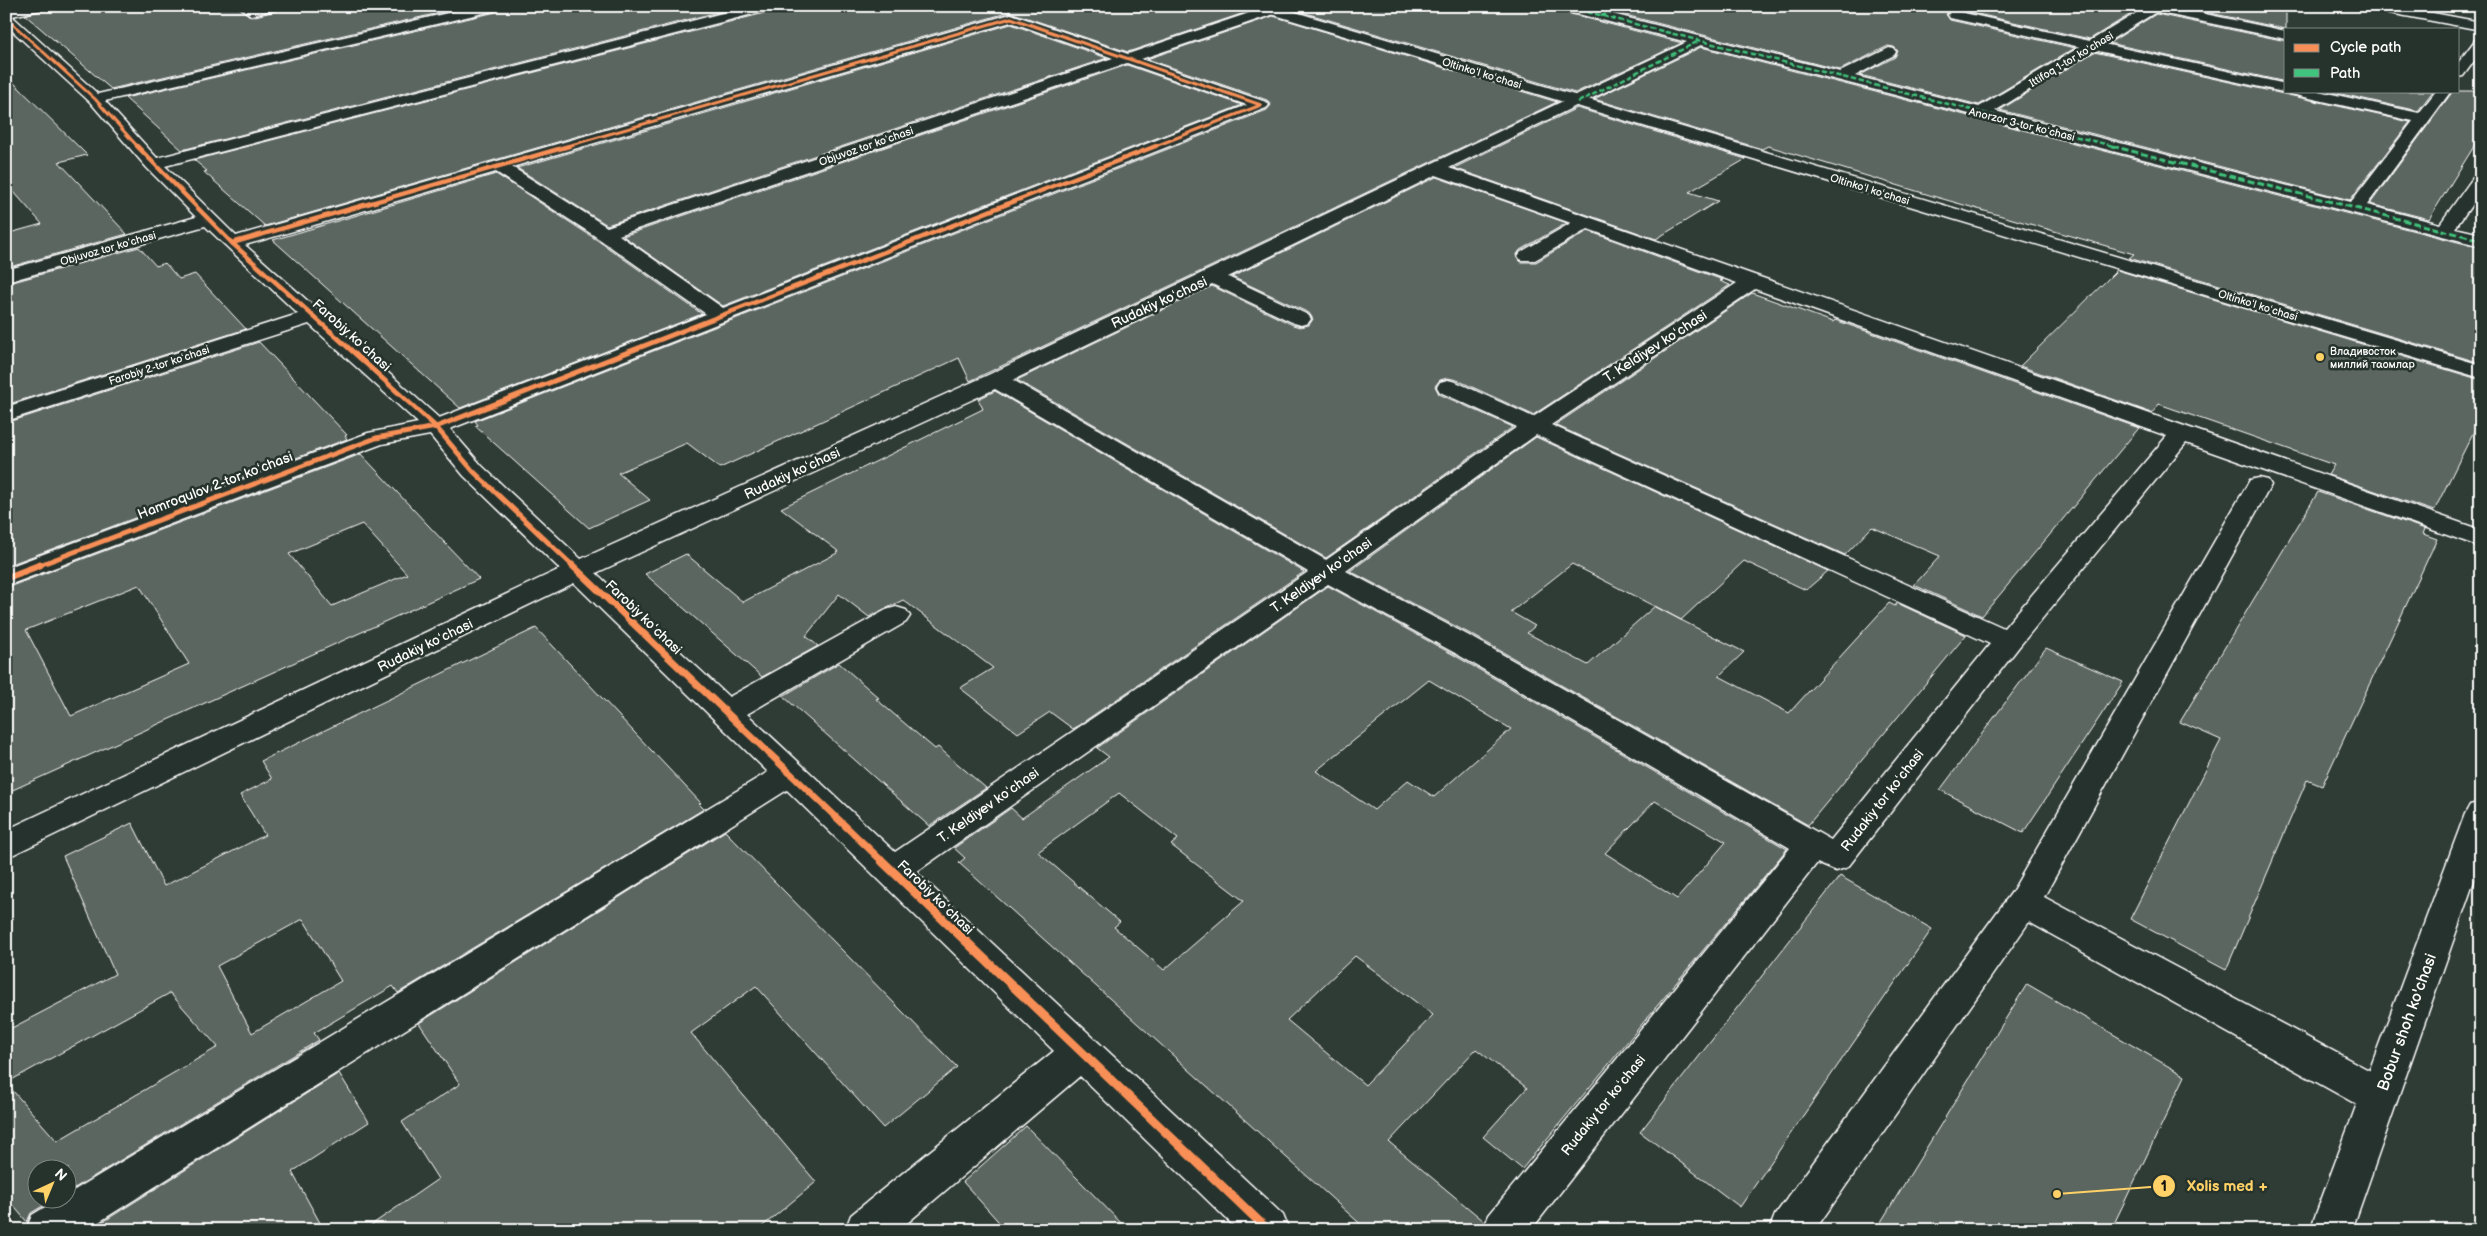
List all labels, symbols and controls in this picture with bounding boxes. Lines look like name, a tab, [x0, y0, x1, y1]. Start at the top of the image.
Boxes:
legend	[2284, 28, 2460, 92]
street label: Ittifoq 1-tor koʻchasi	[2027, 29, 2116, 90]
text: Cycle path	[2330, 38, 2401, 57]
street label: Oltinkoʻl koʻchasi	[1441, 55, 1523, 92]
text: Path	[2330, 64, 2360, 83]
street label: Anorzor 3-tor koʻchasi	[1968, 105, 2076, 144]
street label: Objuvoz tor koʻchasi	[817, 124, 915, 169]
street label: Oltinkoʻl koʻchasi	[1829, 171, 1911, 208]
street label: Objuvoz tor koʻchasi	[59, 229, 157, 268]
street label: Rudakiy koʻchasi	[1108, 273, 1210, 332]
street label: Oltinkoʻl koʻchasi	[2217, 287, 2299, 324]
street label: Farobiy koʻchasi	[309, 296, 394, 375]
street label: T. Keldiyev koʻchasi	[1600, 307, 1710, 386]
street label: Farobiy 2-tor koʻchasi	[107, 343, 211, 388]
place label: Владивосток миллий таомлар	[2330, 345, 2415, 371]
marker: Владивосток миллий таомлар	[2314, 351, 2326, 363]
street label: Rudakiy koʻchasi	[741, 444, 843, 503]
street label: Hamroqulov 2-tor koʻchasi	[135, 448, 295, 523]
street label: T. Keldiyev koʻchasi	[1267, 534, 1375, 617]
street label: Farobiy koʻchasi	[602, 577, 686, 658]
street label: Rudakiy koʻchasi	[375, 615, 476, 676]
street label: Rudakiy tor koʻchasi	[1837, 746, 1927, 855]
street label: T. Keldiyev koʻchasi	[934, 764, 1042, 847]
street label: Farobiy koʻchasi	[894, 857, 978, 938]
street label: Bobur shoh ko'chasi	[2374, 951, 2441, 1094]
street label: Rudakiy tor koʻchasi	[1558, 1052, 1649, 1159]
north arrow	[28, 1158, 78, 1208]
text: N	[51, 1165, 70, 1185]
callout: Xolis med +	[2152, 1171, 2279, 1201]
text: 1	[2161, 1177, 2167, 1196]
text: Xolis med +	[2187, 1177, 2269, 1196]

